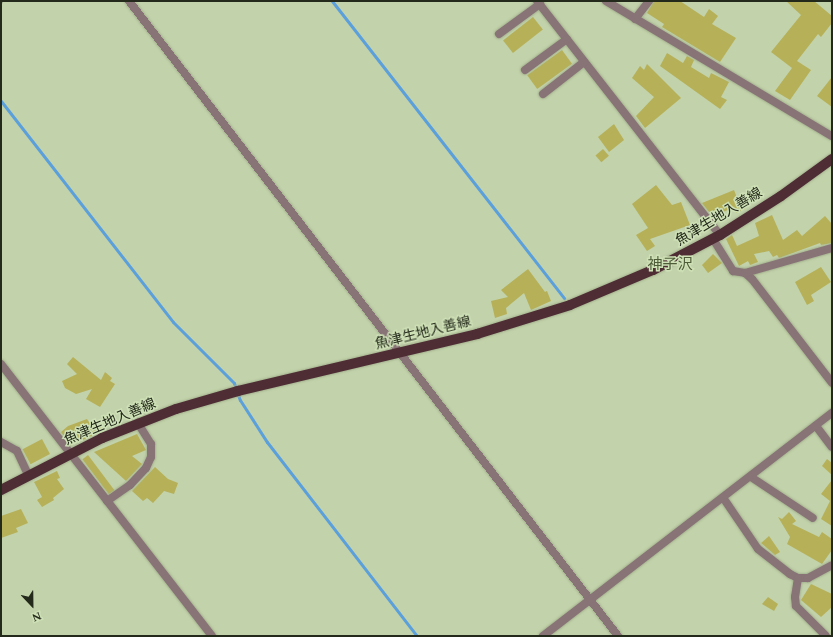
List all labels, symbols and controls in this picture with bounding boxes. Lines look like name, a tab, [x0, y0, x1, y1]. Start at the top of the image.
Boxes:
street label: 魚津生地入善線	[673, 185, 765, 249]
district label: 神子沢	[648, 256, 692, 274]
street label: 魚津生地入善線	[373, 313, 473, 353]
street label: 魚津生地入善線	[62, 395, 158, 449]
north arrow	[12, 585, 52, 625]
text: N	[29, 607, 44, 626]

